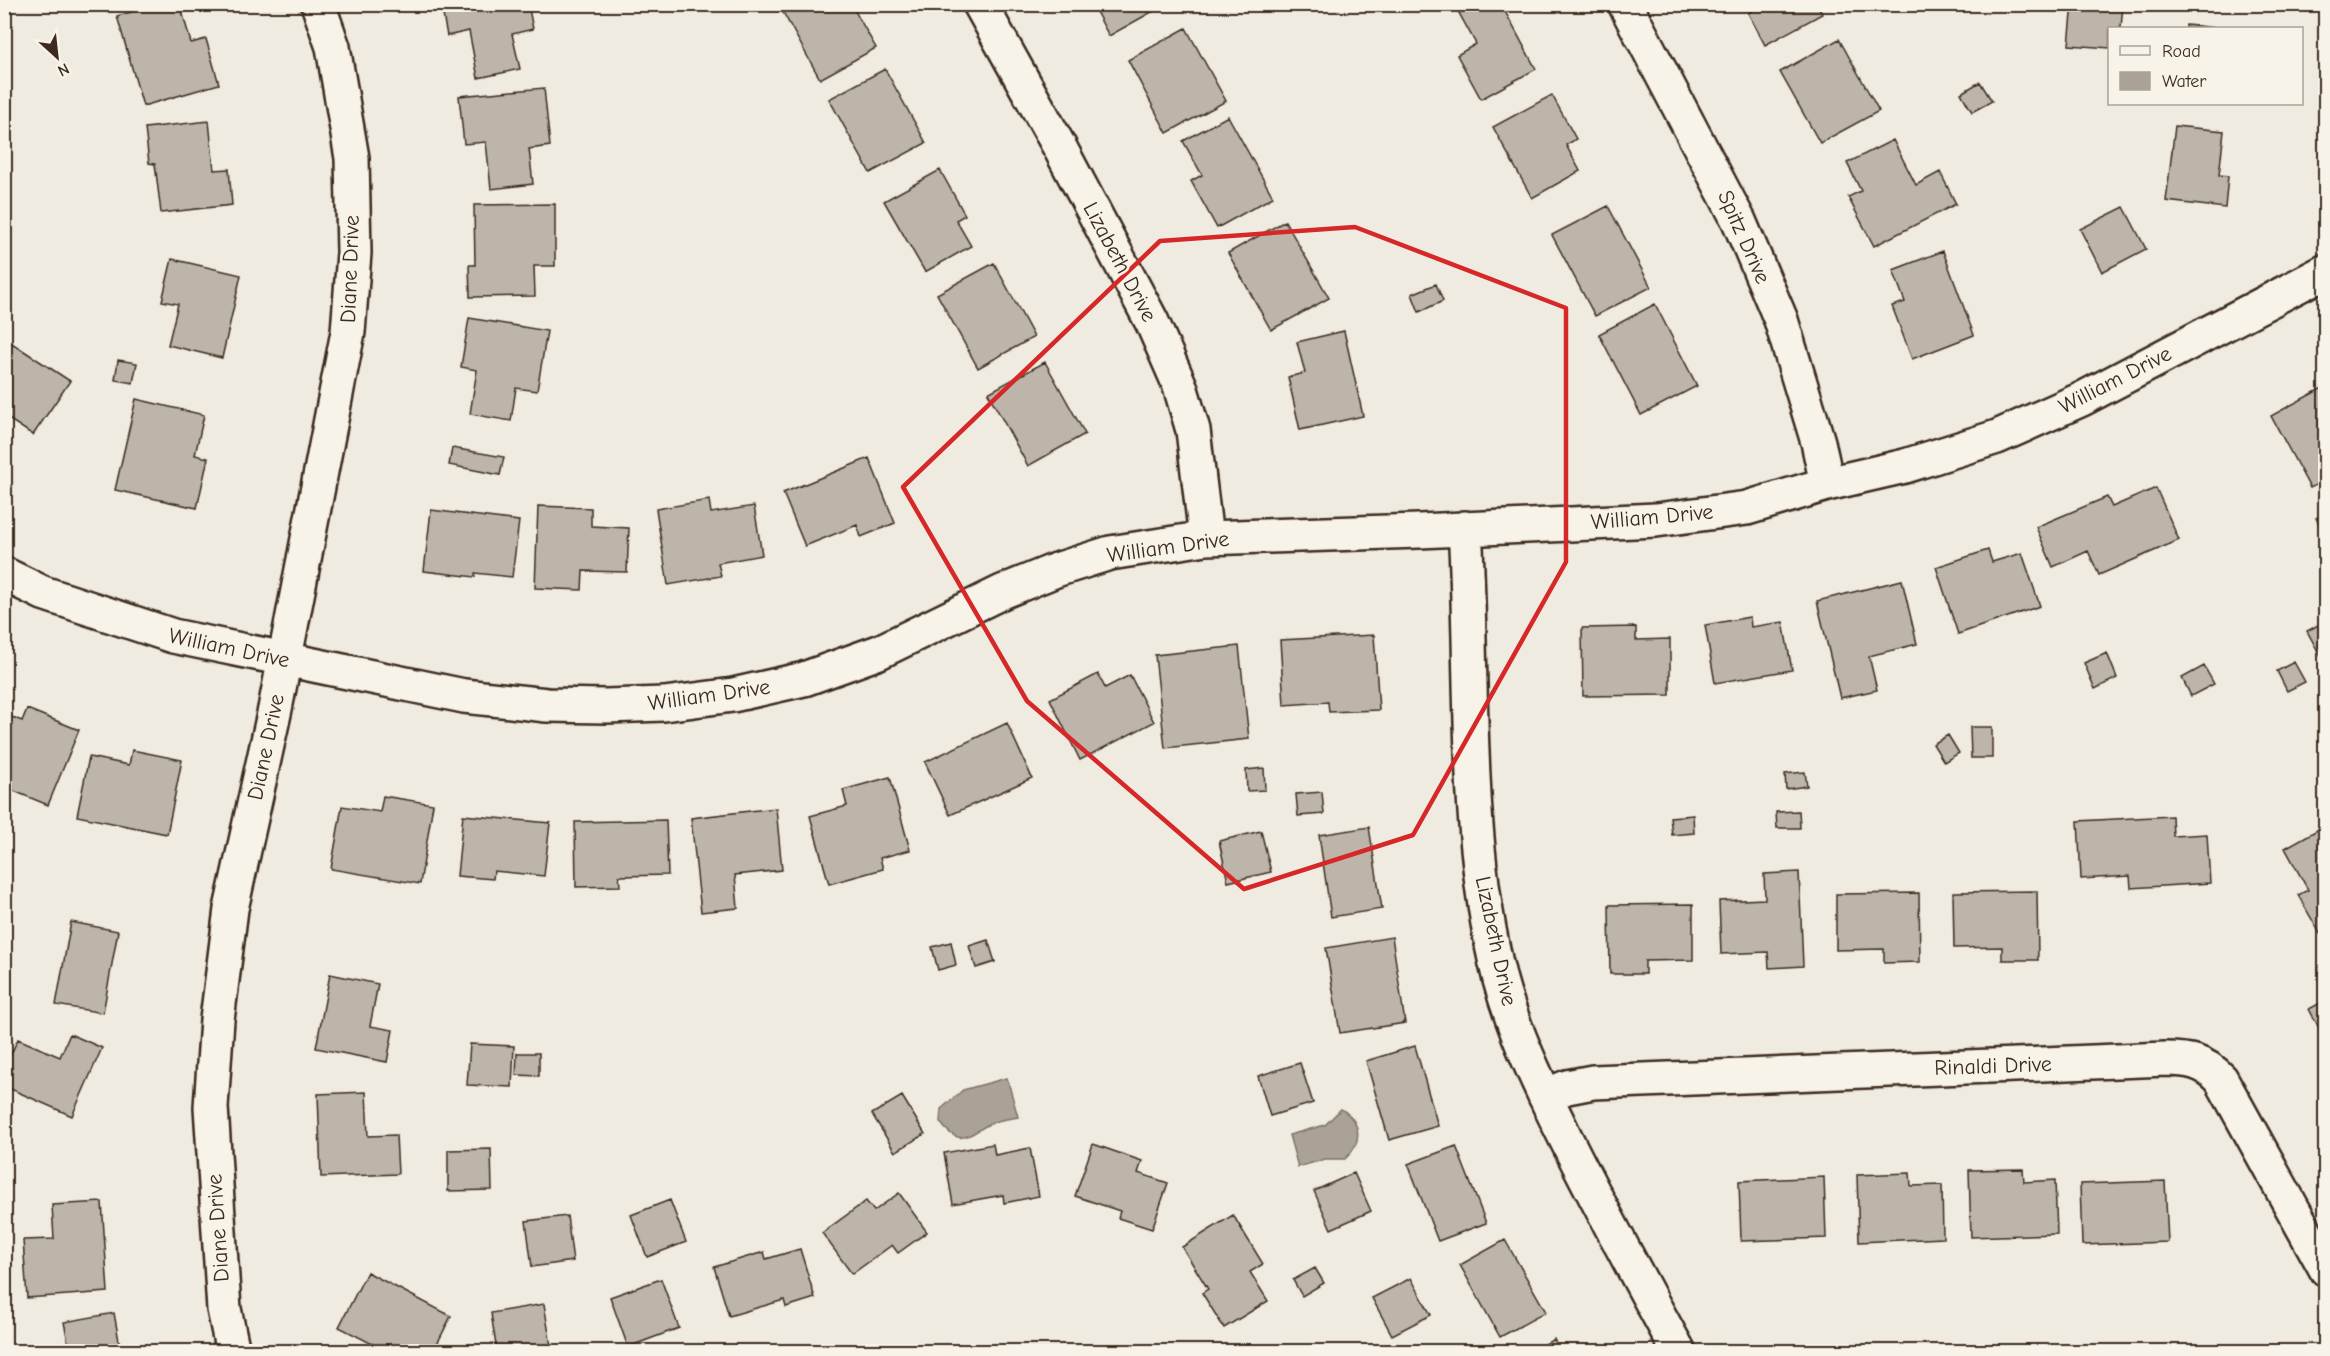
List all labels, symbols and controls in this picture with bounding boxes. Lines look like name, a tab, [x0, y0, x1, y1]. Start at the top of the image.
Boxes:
north arrow	[27, 27, 87, 87]
legend	[2108, 27, 2303, 105]
text: Road	[2162, 41, 2201, 62]
text: N	[55, 59, 72, 80]
text: Water	[2162, 71, 2207, 92]
street label: Spitz Drive	[1712, 186, 1776, 288]
street label: Lizabeth Drive	[1078, 198, 1162, 326]
street label: Diane Drive	[335, 215, 365, 323]
street label: William Drive	[2054, 341, 2176, 419]
street label: William Drive	[1590, 499, 1714, 535]
street label: William Drive	[1105, 526, 1231, 568]
street label: William Drive	[166, 623, 292, 673]
street label: William Drive	[646, 674, 772, 716]
street label: Diane Drive	[242, 691, 290, 803]
street label: Lizabeth Drive	[1470, 874, 1522, 1008]
street label: Rinaldi Drive	[1934, 1051, 2052, 1081]
street label: Diane Drive	[201, 1173, 235, 1283]

